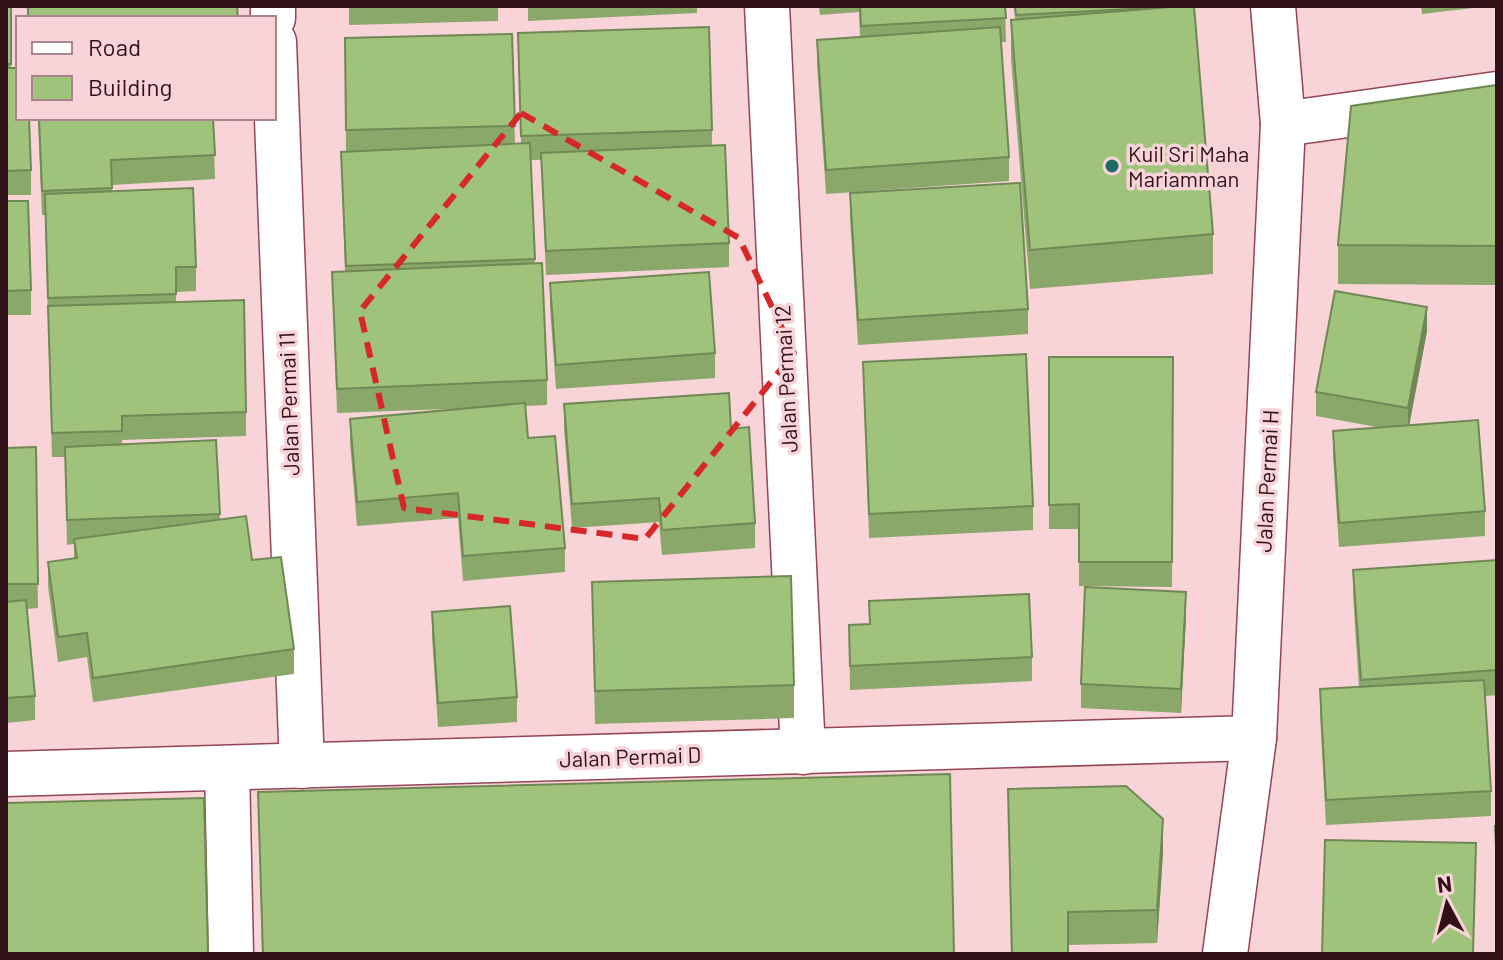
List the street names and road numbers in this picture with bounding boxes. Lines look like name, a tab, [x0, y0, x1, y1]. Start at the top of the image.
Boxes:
street label: Jalan Permai 12	[768, 305, 802, 453]
street label: Jalan Permai 11	[272, 332, 304, 476]
street label: Jalan Permai H	[1249, 409, 1283, 553]
street label: Jalan Permai D	[559, 741, 701, 771]

